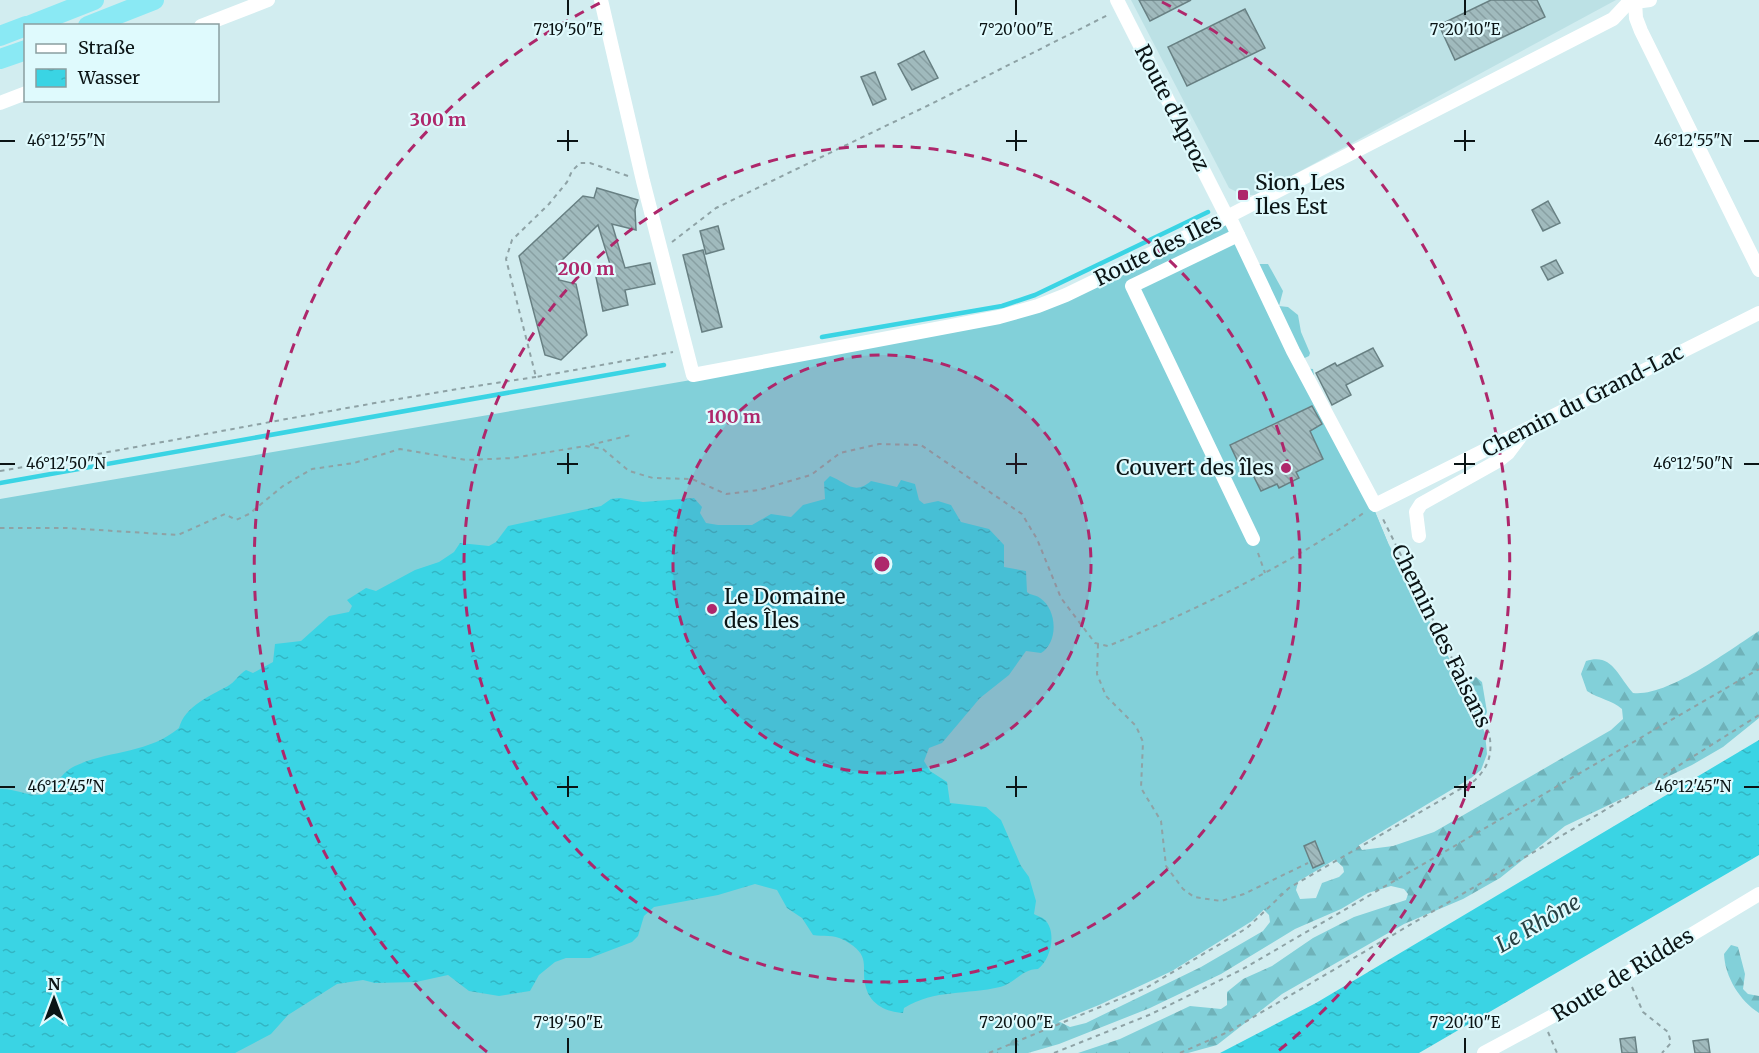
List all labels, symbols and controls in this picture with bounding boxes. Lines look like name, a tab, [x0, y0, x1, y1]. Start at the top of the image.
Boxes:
text: 7°19'50"E	[533, 20, 603, 39]
text: 7°20'00"E	[979, 20, 1053, 39]
text: 7°20'10"E	[1430, 20, 1501, 39]
legend	[24, 24, 219, 102]
text: Straße	[78, 36, 135, 59]
street label: Route d'Aproz	[1129, 40, 1216, 176]
text: Wasser	[77, 66, 140, 89]
text: 300 m	[410, 108, 466, 131]
text: 46°12'55"N	[27, 131, 105, 150]
text: 46°12'55"N	[1654, 131, 1732, 150]
place label: Sion, Les Iles Est	[1255, 169, 1345, 220]
marker: Sion, Les Iles Est	[1236, 188, 1250, 202]
street label: Route des Iles	[1090, 207, 1226, 292]
text: 200 m	[558, 257, 614, 280]
street label: Chemin du Grand-Lac	[1477, 338, 1688, 463]
text: 100 m	[707, 405, 761, 428]
text: 46°12'50"N	[26, 454, 106, 473]
place label: Couvert des îles	[1116, 454, 1274, 481]
text: 46°12'50"N	[1653, 454, 1733, 473]
marker: Couvert des îles	[1279, 461, 1293, 475]
street label: Chemin des Faisans	[1385, 540, 1498, 732]
centre of rings	[872, 554, 892, 574]
place label: Le Domaine des Îles	[724, 583, 846, 634]
marker: Le Domaine des Îles	[705, 602, 719, 616]
text: 46°12'45"N	[28, 777, 105, 796]
text: 46°12'45"N	[1655, 777, 1732, 796]
water label: Le Rhône	[1491, 888, 1585, 958]
street label: Route de Riddes	[1547, 922, 1698, 1027]
north arrow	[24, 969, 84, 1029]
text: N	[48, 974, 61, 994]
text: 7°19'50"E	[533, 1013, 603, 1032]
text: 7°20'00"E	[979, 1013, 1053, 1032]
text: 7°20'10"E	[1430, 1013, 1501, 1032]

